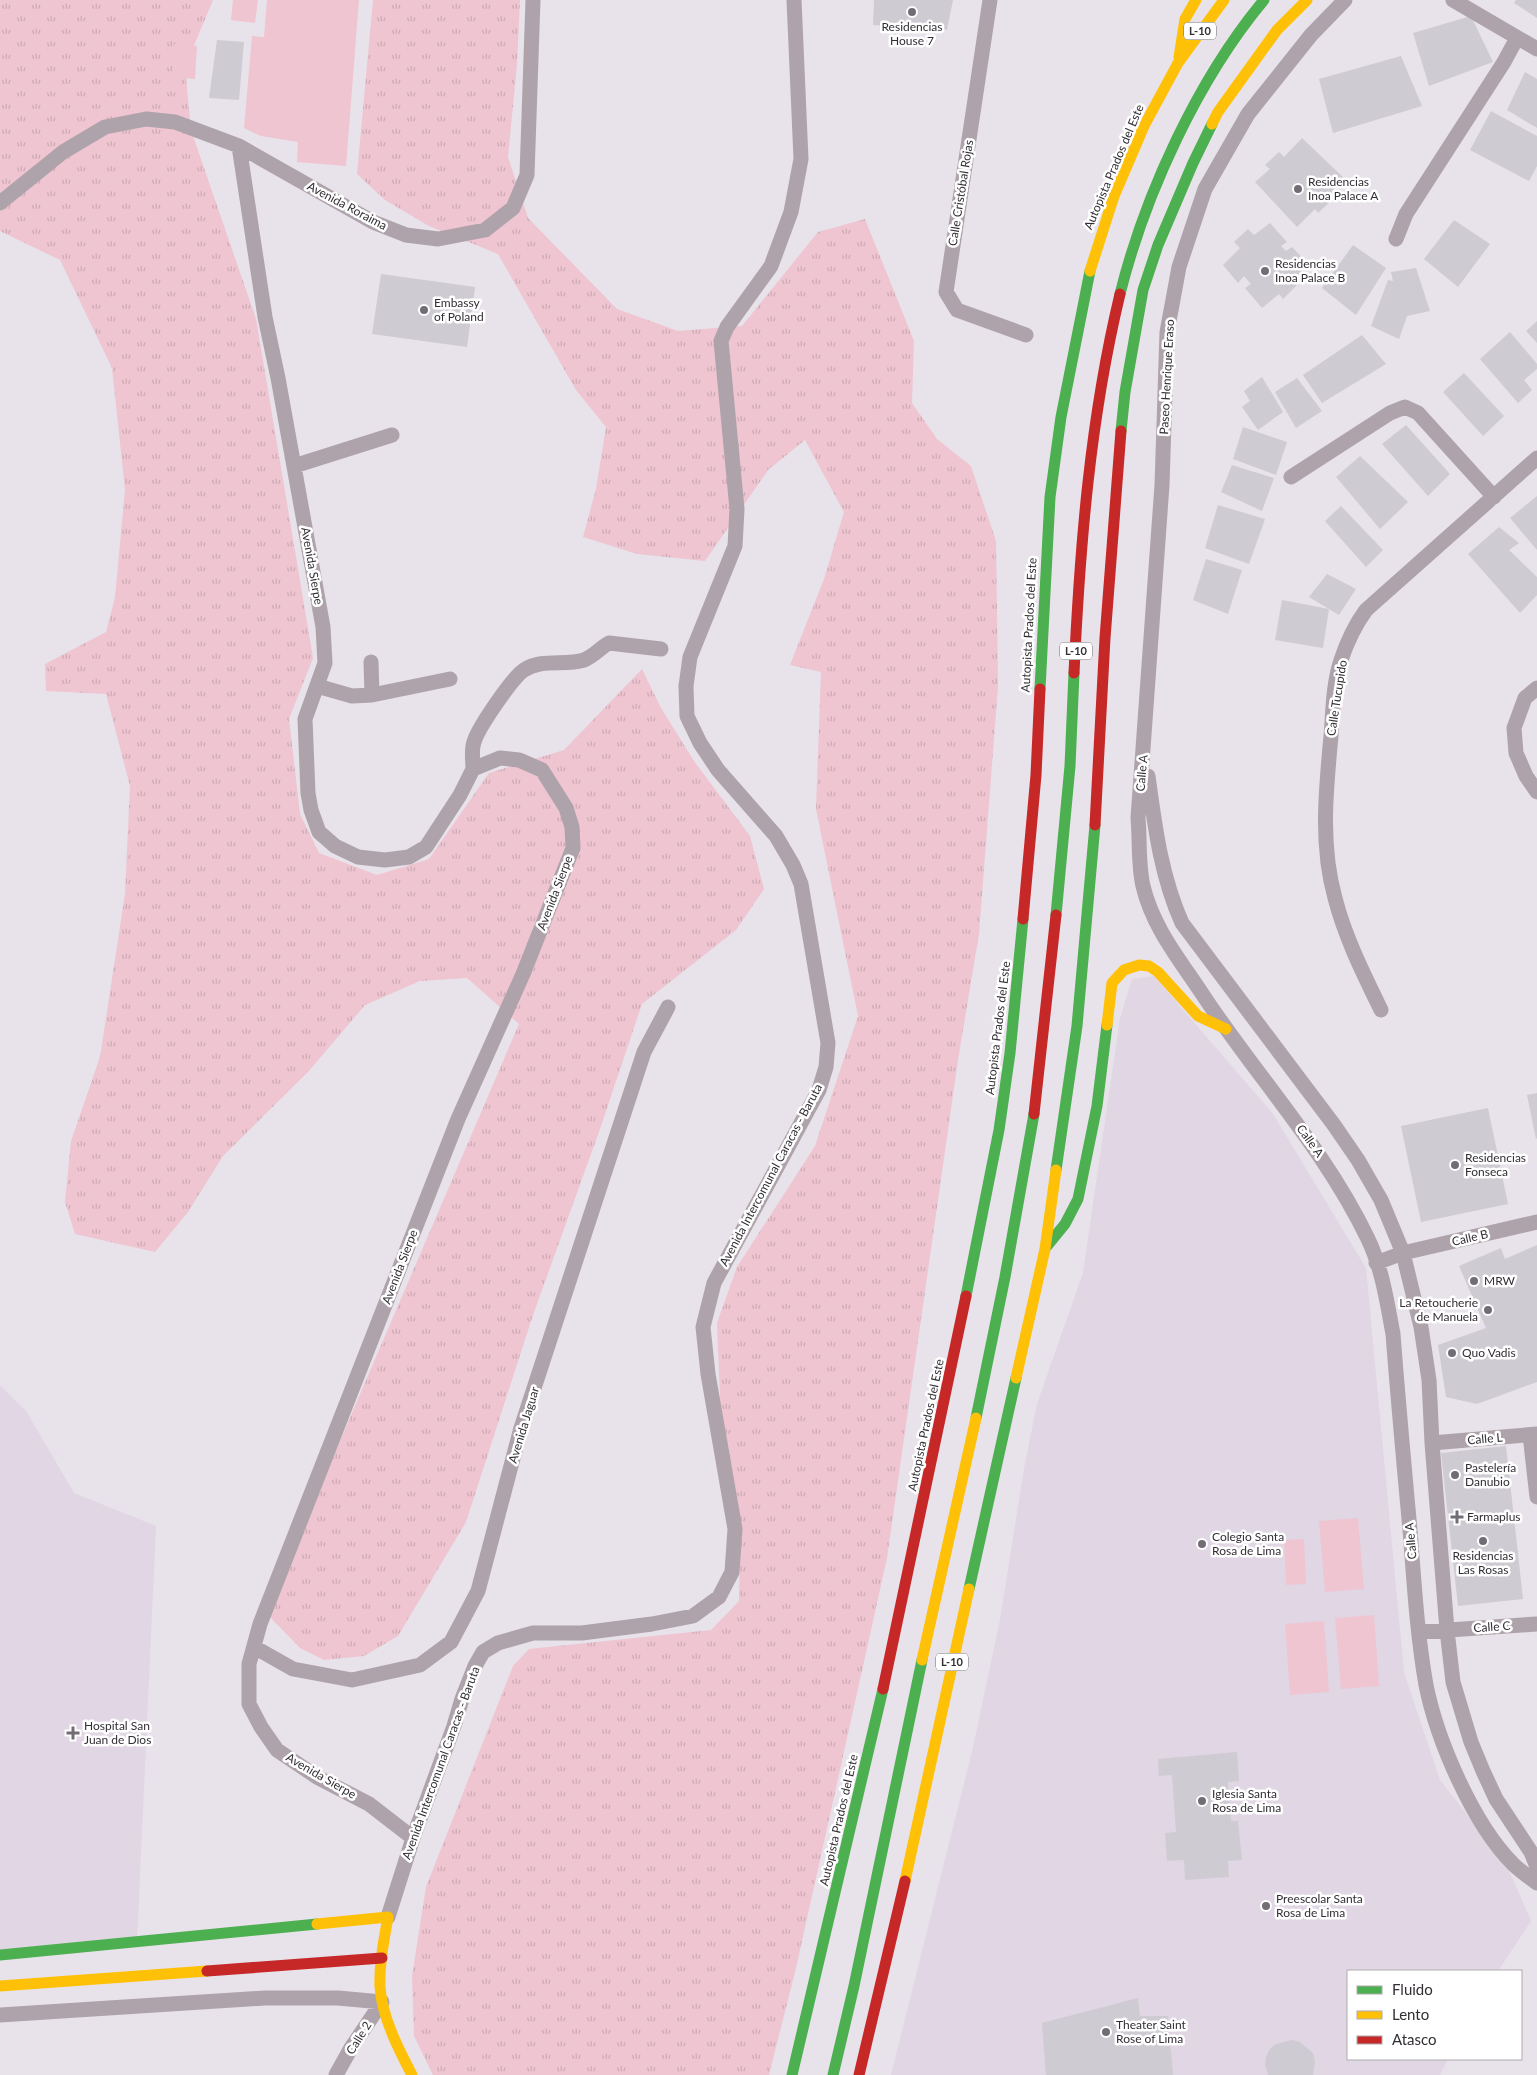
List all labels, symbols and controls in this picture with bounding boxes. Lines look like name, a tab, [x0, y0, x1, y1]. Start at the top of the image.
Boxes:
marker: Residencias House 7	[906, 6, 918, 18]
place label: Residencias House 7	[881, 19, 943, 48]
road number: L-10	[1184, 22, 1216, 40]
street label: Autopista Prados del Este	[1080, 102, 1147, 232]
street label: Calle Cristóbal Rojas	[945, 139, 976, 247]
place label: Residencias Inoa Palace A	[1308, 174, 1379, 203]
street label: Avenida Roraima	[305, 178, 390, 233]
marker: Residencias Inoa Palace A	[1292, 183, 1304, 195]
place label: Residencias Inoa Palace B	[1275, 256, 1346, 285]
marker: Residencias Inoa Palace B	[1259, 265, 1271, 277]
place label: Embassy of Poland	[434, 295, 484, 324]
marker: Embassy of Poland	[418, 304, 430, 316]
street label: Paseo Henrique Eraso	[1156, 319, 1177, 435]
street label: Avenida Sierpe	[298, 526, 327, 606]
street label: Autopista Prados del Este	[1017, 557, 1040, 693]
road number: L-10	[1060, 642, 1092, 659]
street label: Calle Tucupido	[1323, 659, 1350, 737]
street label: Calle A	[1132, 753, 1151, 792]
street label: Avenida Sierpe	[533, 854, 576, 932]
street label: Autopista Prados del Este	[982, 960, 1013, 1096]
street label: Avenida Intercomunal Caracas - Baruta	[716, 1081, 825, 1268]
street label: Calle A	[1294, 1121, 1328, 1161]
place label: Residencias Fonseca	[1465, 1150, 1526, 1179]
marker: Residencias Fonseca	[1449, 1159, 1461, 1171]
street label: Calle B	[1450, 1226, 1490, 1249]
street label: Avenida Sierpe	[378, 1228, 421, 1306]
place label: MRW	[1484, 1273, 1516, 1288]
marker: MRW	[1468, 1275, 1480, 1287]
place label: La Retoucherie de Manuela	[1399, 1295, 1478, 1324]
marker: La Retoucherie de Manuela	[1482, 1304, 1494, 1316]
place label: Quo Vadis	[1462, 1345, 1516, 1360]
marker: Quo Vadis	[1446, 1347, 1458, 1359]
street label: Autopista Prados del Este	[904, 1358, 947, 1492]
street label: Avenida Jaguar	[505, 1384, 542, 1465]
street label: Calle L	[1467, 1429, 1503, 1448]
place label: Pastelería Danubio	[1465, 1460, 1516, 1489]
marker: Pastelería Danubio	[1449, 1469, 1461, 1481]
place label: Farmaplus	[1467, 1509, 1521, 1524]
marker: Farmaplus	[1451, 1511, 1463, 1523]
street label: Calle A	[1401, 1521, 1420, 1560]
place label: Colegio Santa Rosa de Lima	[1212, 1529, 1284, 1558]
marker: Residencias Las Rosas	[1477, 1535, 1489, 1547]
marker: Colegio Santa Rosa de Lima	[1196, 1538, 1208, 1550]
place label: Residencias Las Rosas	[1452, 1548, 1514, 1577]
street label: Calle C	[1473, 1618, 1511, 1635]
road number: L-10	[936, 1654, 968, 1670]
street label: Avenida Intercomunal Caracas - Baruta	[399, 1664, 483, 1861]
place label: Hospital San Juan de Dios	[84, 1718, 151, 1747]
marker: Hospital San Juan de Dios	[66, 1726, 80, 1740]
street label: Avenida Sierpe	[284, 1749, 359, 1802]
street label: Autopista Prados del Este	[816, 1753, 861, 1887]
place label: Iglesia Santa Rosa de Lima	[1212, 1786, 1281, 1815]
marker: Iglesia Santa Rosa de Lima	[1196, 1795, 1208, 1807]
place label: Preescolar Santa Rosa de Lima	[1276, 1891, 1363, 1920]
marker: Preescolar Santa Rosa de Lima	[1260, 1900, 1272, 1912]
legend	[1347, 1970, 1522, 2060]
text: Fluido	[1392, 1980, 1433, 1998]
text: Lento	[1392, 2005, 1429, 2023]
place label: Theater Saint Rose of Lima	[1116, 2017, 1187, 2046]
street label: Calle 2	[343, 2018, 374, 2057]
marker: Theater Saint Rose of Lima	[1100, 2026, 1112, 2038]
text: Atasco	[1392, 2030, 1437, 2048]

